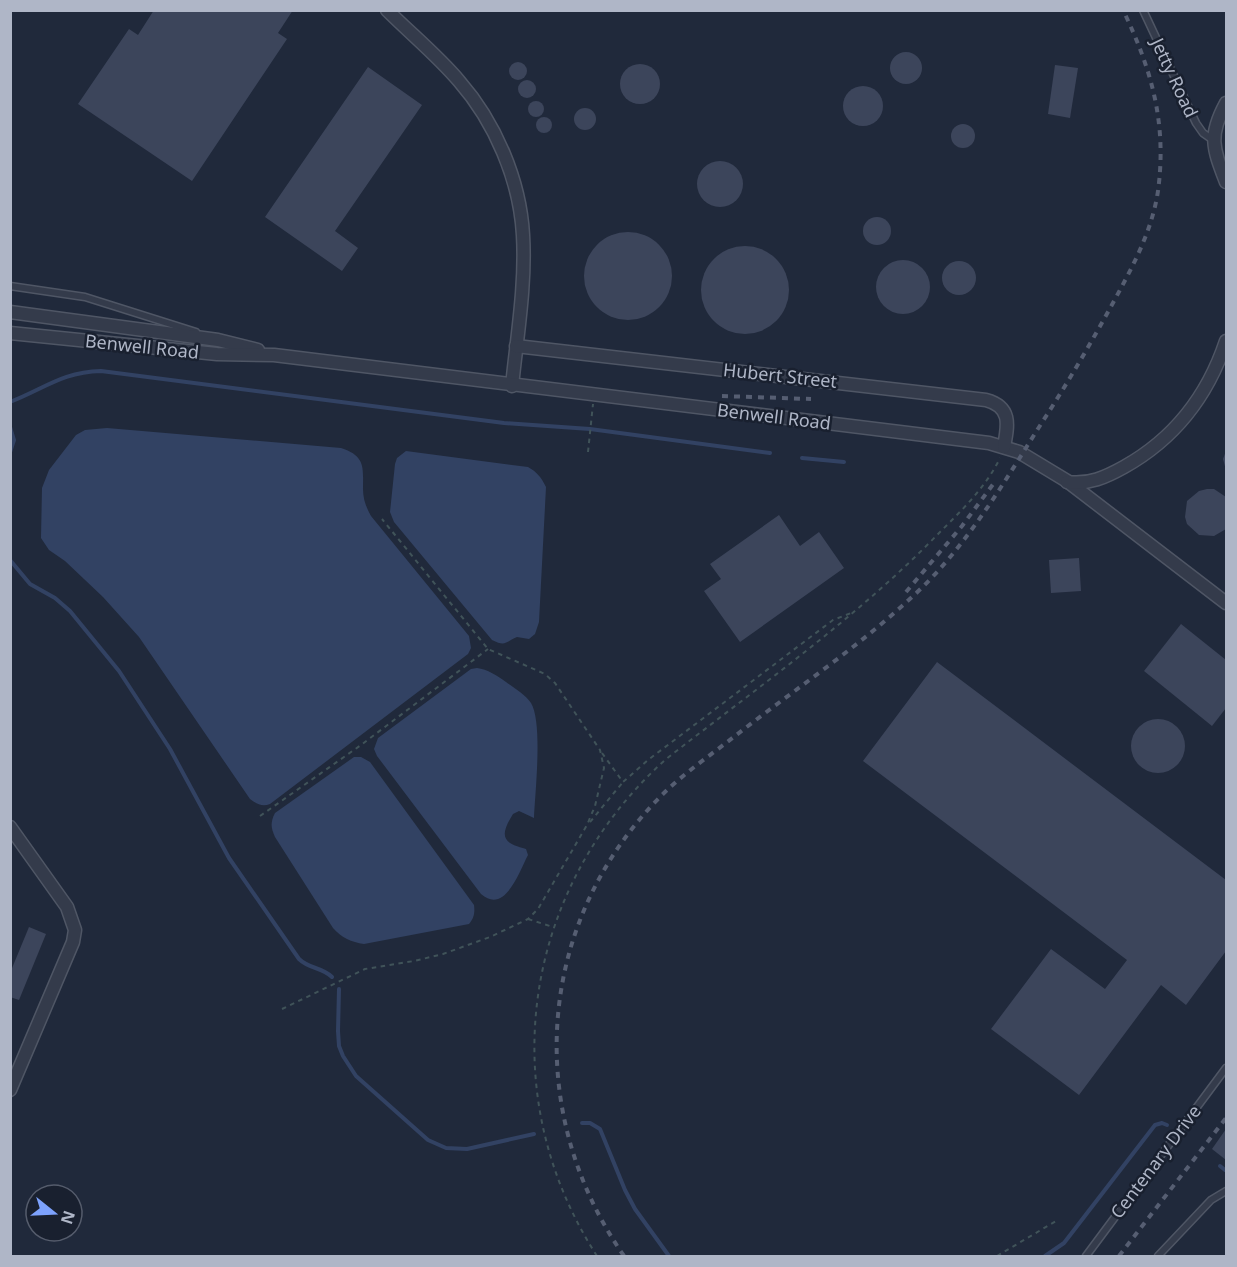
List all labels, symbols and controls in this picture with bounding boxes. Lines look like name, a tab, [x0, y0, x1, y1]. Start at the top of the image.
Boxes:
street label: Jetty Road	[1145, 32, 1204, 121]
street label: Benwell Road	[84, 328, 200, 364]
street label: Hubert Street	[722, 357, 839, 393]
street label: Benwell Road	[716, 397, 832, 435]
street label: Centenary Drive	[1105, 1100, 1206, 1223]
north arrow	[24, 1183, 84, 1243]
text: N	[56, 1208, 81, 1227]

